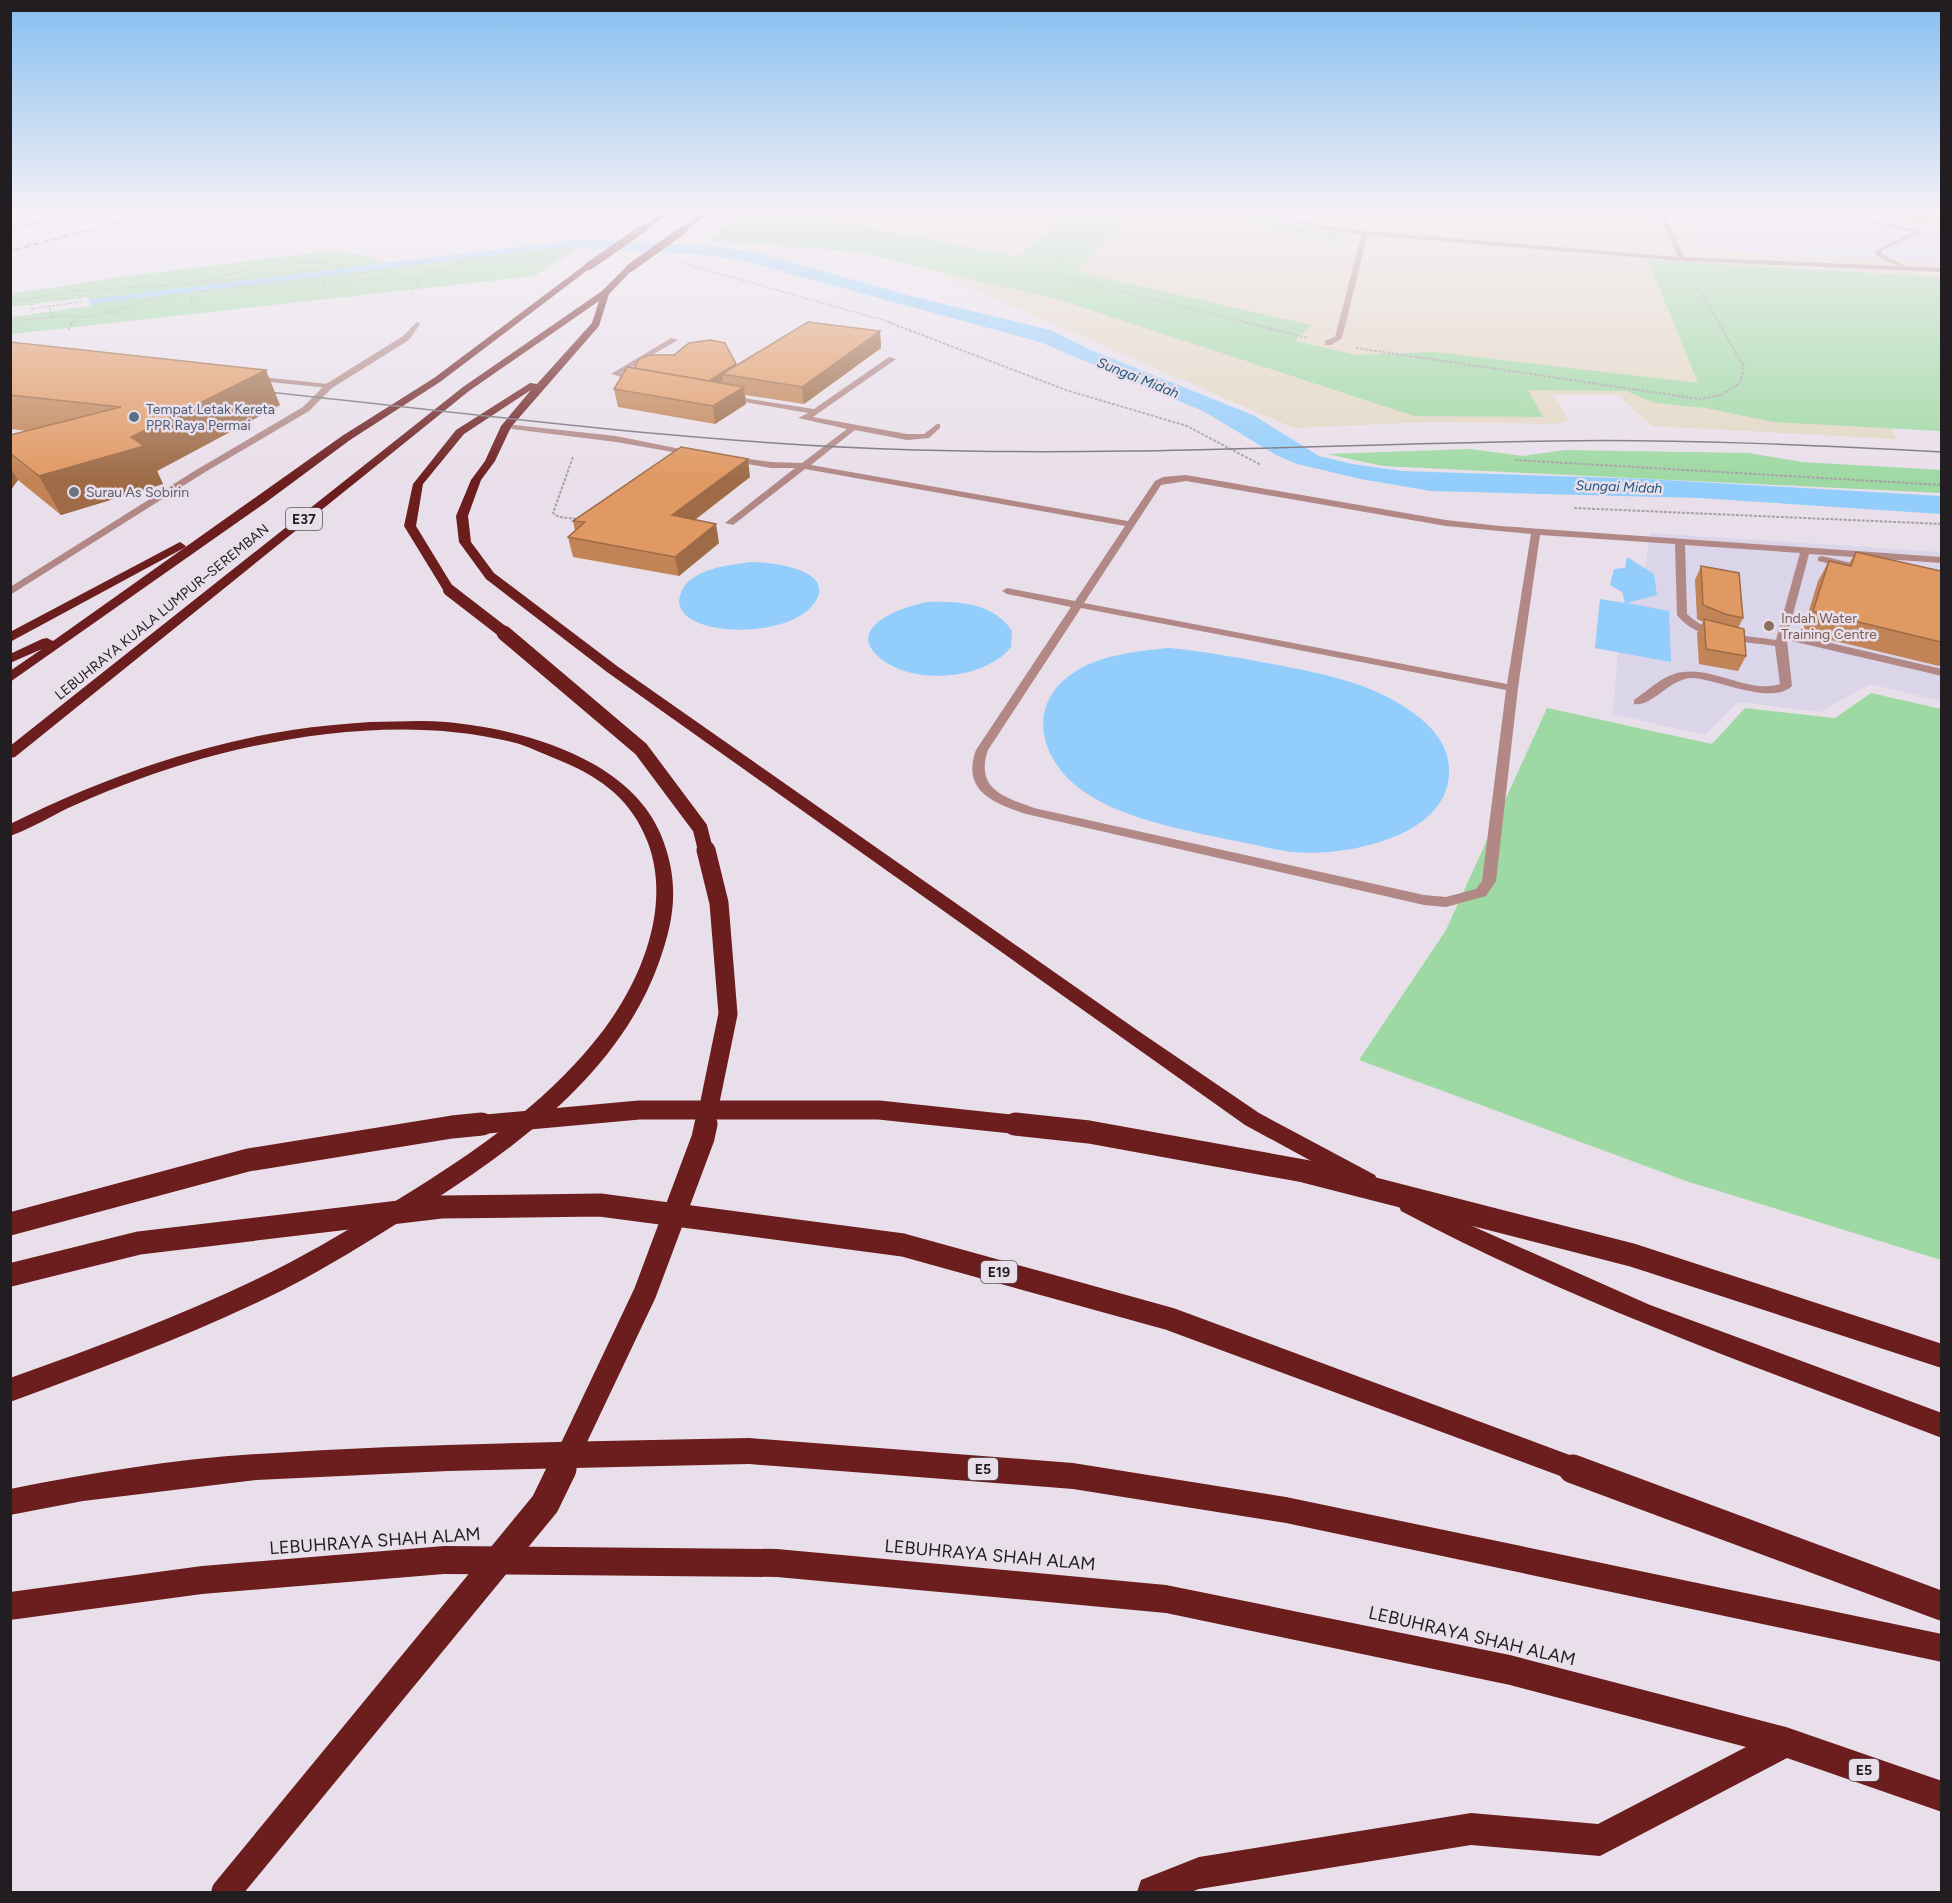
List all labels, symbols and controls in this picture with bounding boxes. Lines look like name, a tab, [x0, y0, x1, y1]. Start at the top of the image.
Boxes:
water label: Sungai Midah	[1095, 354, 1182, 402]
place label: Tempat Letak Kereta PPR Raya Permai	[146, 401, 275, 434]
marker: Tempat Letak Kereta PPR Raya Permai	[127, 410, 141, 424]
water label: Sungai Midah	[1575, 477, 1663, 497]
place label: Surau As Sobirin	[86, 484, 189, 501]
marker: Surau As Sobirin	[67, 485, 81, 499]
road number: E37	[286, 508, 322, 530]
street label: LEBUHRAYA KUALA LUMPUR–SEREMBAN	[52, 520, 272, 704]
place label: Indah Water Training Centre	[1781, 610, 1877, 643]
marker: Indah Water Training Centre	[1762, 619, 1776, 633]
road number: E19	[981, 1261, 1017, 1283]
road number: E5	[968, 1458, 998, 1480]
street label: LEBUHRAYA SHAH ALAM	[269, 1523, 481, 1559]
street label: LEBUHRAYA SHAH ALAM	[884, 1535, 1096, 1575]
street label: LEBUHRAYA SHAH ALAM	[1366, 1601, 1578, 1671]
road number: E5	[1849, 1759, 1879, 1781]

